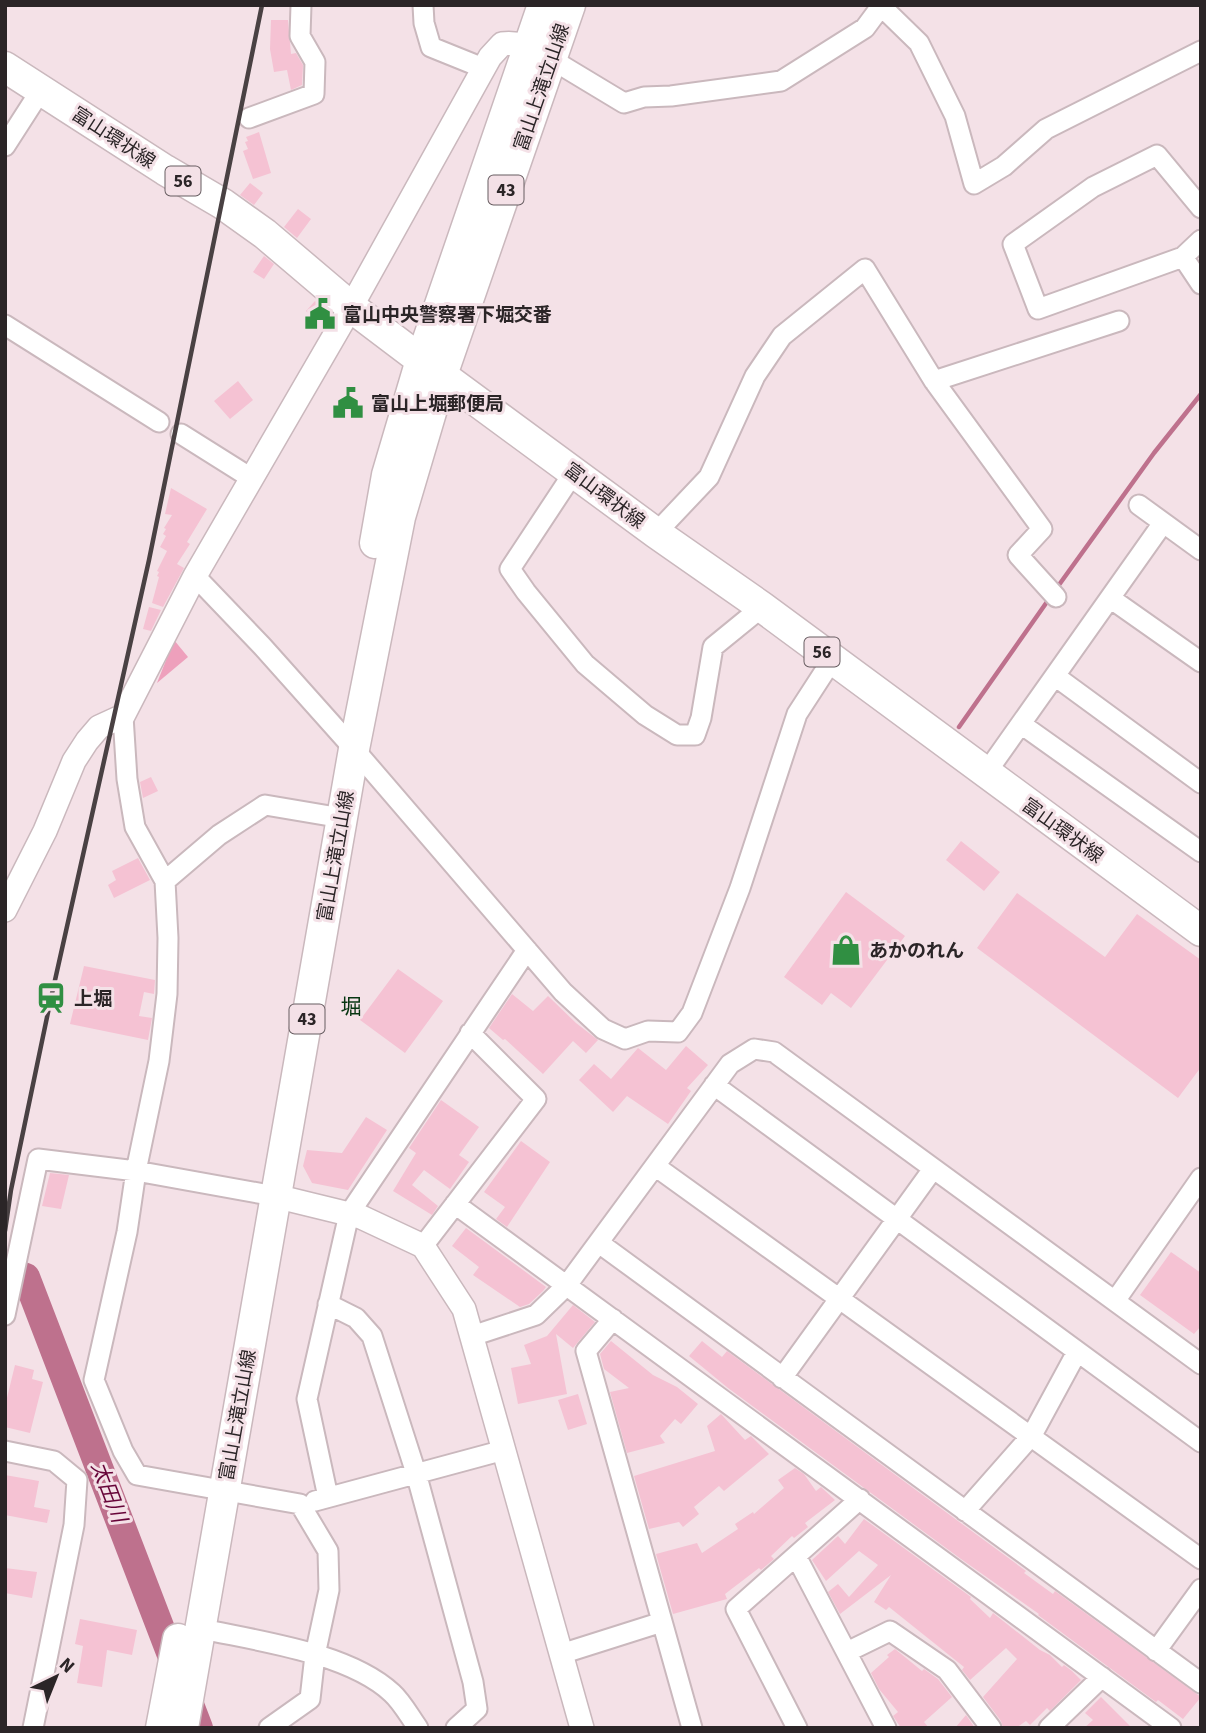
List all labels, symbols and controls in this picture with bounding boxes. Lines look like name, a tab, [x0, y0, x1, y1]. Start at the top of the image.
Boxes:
street label: 富山上滝立山線	[508, 20, 577, 155]
street label: 富山環状線	[66, 101, 160, 175]
road number: 56	[166, 166, 200, 196]
road number: 43	[489, 176, 524, 204]
public building icon: 富山中央警察署下堀交番	[303, 297, 337, 331]
place label: 富山中央警察署下堀交番	[343, 302, 552, 329]
public building icon: 富山上堀郵便局	[331, 386, 365, 420]
place label: 富山上堀郵便局	[371, 391, 504, 418]
street label: 富山環状線	[558, 457, 650, 536]
road number: 56	[804, 638, 840, 666]
street label: 富山上滝立山線	[312, 788, 361, 924]
street label: 富山環状線	[1016, 792, 1108, 870]
shop icon: あかのれん	[829, 933, 863, 967]
place label: あかのれん	[869, 938, 964, 965]
station icon: 上堀	[34, 981, 68, 1015]
place label: 上堀	[74, 986, 112, 1013]
district label: 堀	[341, 992, 362, 1022]
road number: 43	[290, 1004, 324, 1034]
street label: 富山上滝立山線	[214, 1347, 263, 1483]
water label: 太田川	[84, 1457, 135, 1529]
north arrow	[21, 1642, 91, 1712]
text: N	[53, 1651, 80, 1680]

